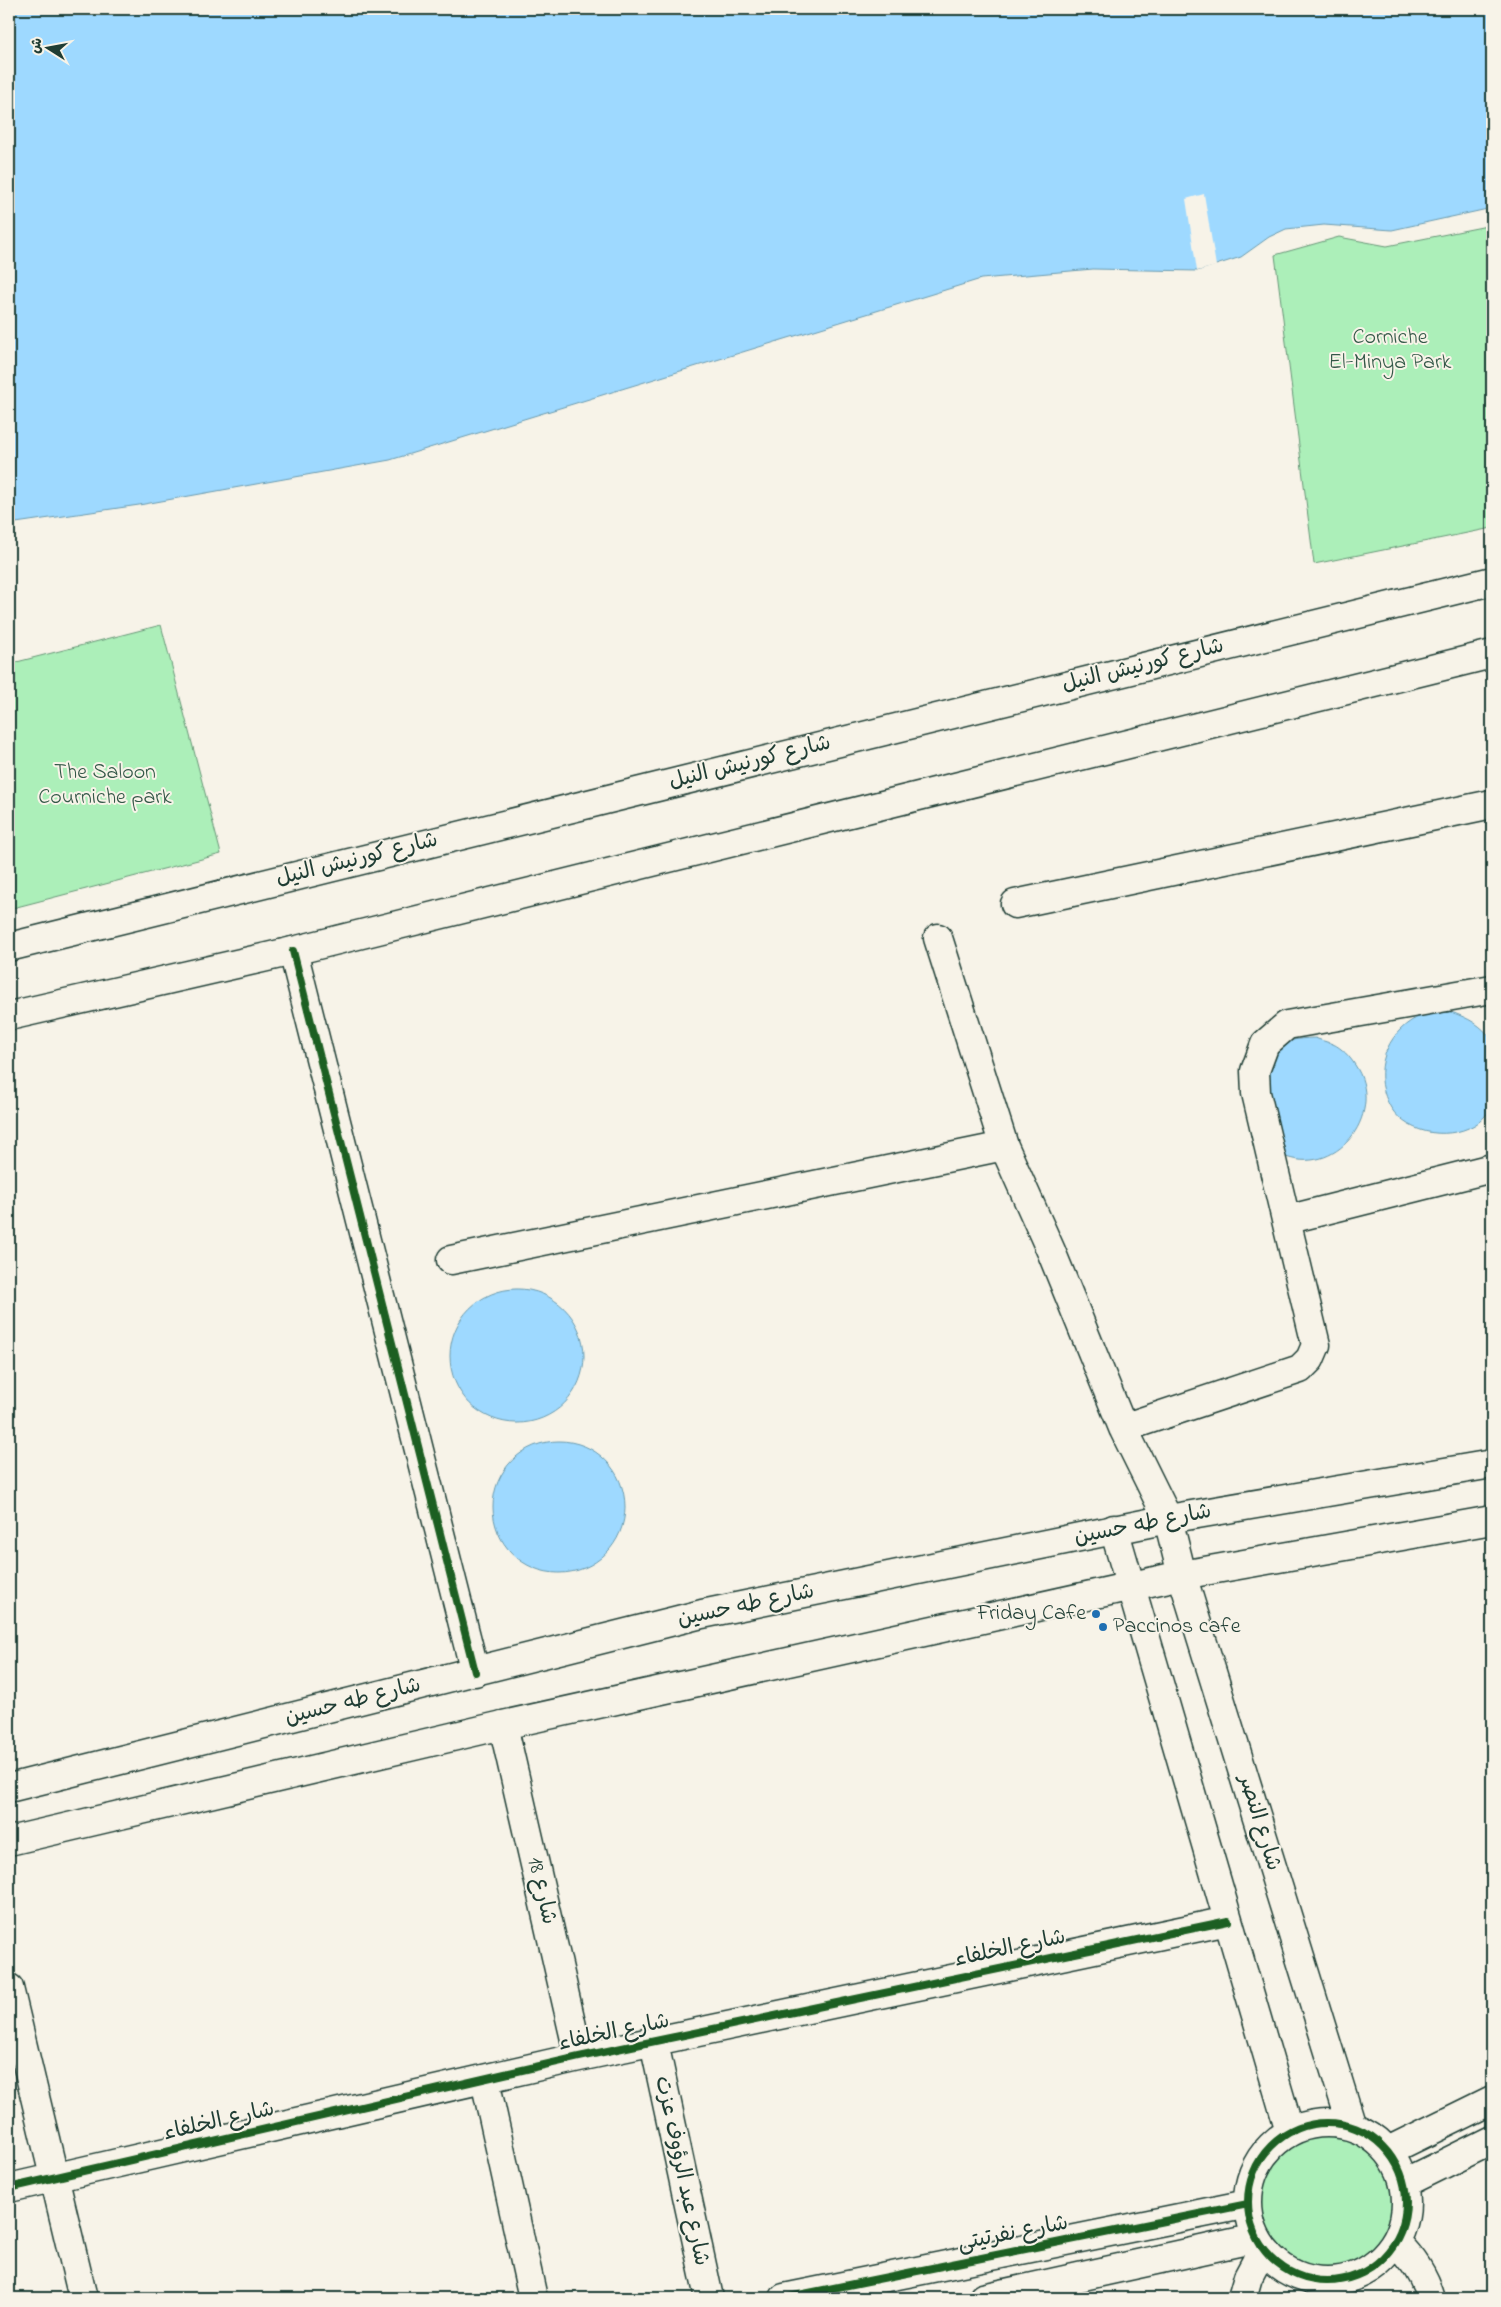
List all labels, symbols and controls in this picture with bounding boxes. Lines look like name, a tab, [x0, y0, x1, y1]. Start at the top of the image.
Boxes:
north arrow	[22, 22, 72, 72]
text: ش	[25, 36, 48, 55]
park label: Corniche El-Minya Park	[1329, 322, 1452, 380]
street label: شارع كورنيش النيل	[1059, 630, 1227, 702]
street label: شارع كورنيش النيل	[666, 727, 834, 799]
park label: The Saloon Courniche park	[38, 757, 172, 814]
street label: شارع كورنيش النيل	[273, 824, 441, 896]
street label: شارع طه حسين	[1072, 1496, 1214, 1554]
street label: شارع طه حسين	[675, 1576, 817, 1636]
place label: Friday Cafe	[976, 1598, 1086, 1631]
marker: Friday Cafe	[1090, 1608, 1102, 1620]
place label: Paccinos cafe	[1113, 1611, 1241, 1643]
marker: Paccinos cafe	[1097, 1621, 1109, 1633]
street label: شارع طه حسين	[282, 1670, 424, 1734]
street label: شارع النصر	[1229, 1769, 1289, 1875]
street label: شارع 18	[518, 1854, 564, 1928]
street label: شارع الخلفاء	[951, 1922, 1069, 1976]
street label: شارع الخلفاء	[555, 2006, 673, 2060]
street label: شارع عبد الرؤوف عزت	[645, 2073, 717, 2269]
street label: شارع الخلفاء	[160, 2094, 278, 2150]
street label: شارع نفرتيتى	[955, 2208, 1071, 2260]

